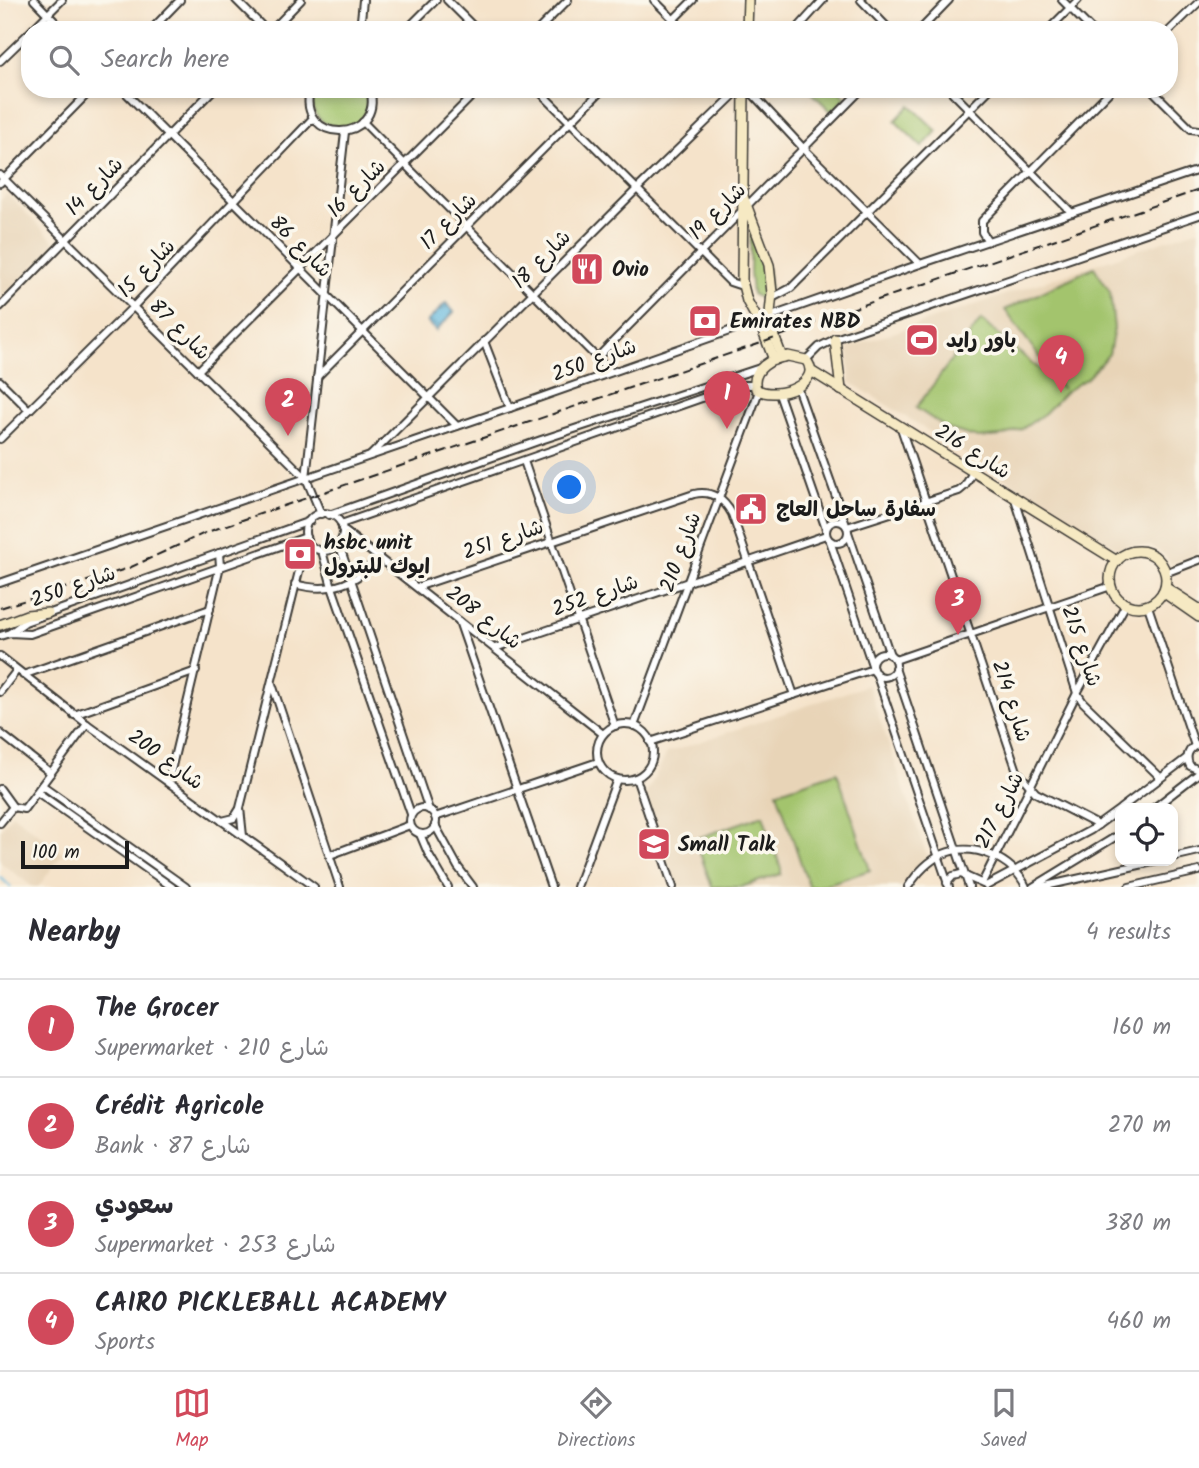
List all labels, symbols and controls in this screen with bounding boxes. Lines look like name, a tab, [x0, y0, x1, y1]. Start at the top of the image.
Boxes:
search box	[21, 21, 1178, 98]
text: Search here	[101, 39, 229, 81]
icon: search	[45, 41, 83, 79]
street label: شارع 14	[58, 150, 132, 224]
street label: شارع 16	[320, 152, 394, 226]
street label: شارع 19	[681, 175, 755, 249]
street label: شارع 17	[413, 186, 486, 259]
street label: شارع 86	[261, 208, 339, 286]
street label: شارع 18	[505, 223, 580, 298]
street label: شارع 15	[110, 232, 184, 306]
restaurant icon: Ovio	[568, 250, 606, 288]
place label: Ovio	[612, 254, 649, 287]
street label: شارع 87	[140, 291, 218, 369]
bank icon: Emirates NBD	[686, 302, 724, 340]
place label: Emirates NBD	[730, 306, 861, 339]
sports icon: باور رايد	[903, 321, 941, 359]
place label: باور رايد	[946, 325, 1016, 358]
street label: شارع 250	[548, 331, 641, 392]
pin: 4	[1038, 335, 1084, 393]
pin: 1	[704, 371, 750, 429]
pin: 2	[265, 378, 311, 436]
street label: شارع 216	[928, 416, 1017, 489]
your location	[552, 470, 586, 504]
public building icon: سفارة ساحل العاج	[732, 490, 770, 528]
place label: سفارة ساحل العاج	[776, 494, 936, 527]
street label: شارع 210	[652, 508, 711, 597]
street label: شارع 251	[458, 511, 549, 570]
place label: hsbc unit ايوك للبترول	[324, 527, 430, 584]
bank icon: hsbc unit ايوك للبترول	[281, 535, 319, 573]
street label: شارع 250	[27, 558, 120, 617]
street label: شارع 252	[548, 566, 643, 627]
pin: 3	[935, 577, 981, 635]
street label: شارع 208	[438, 578, 528, 659]
street label: شارع 215	[1051, 601, 1110, 692]
street label: شارع 214	[982, 656, 1039, 747]
street label: شارع 200	[120, 721, 210, 799]
street label: شارع 217	[967, 766, 1034, 855]
map controls	[1115, 803, 1178, 866]
button: locate	[1115, 803, 1178, 866]
school or university icon: Small Talk	[635, 825, 673, 863]
place label: Small Talk	[678, 829, 775, 862]
scale bar	[21, 838, 130, 870]
text: 100 m	[32, 838, 80, 868]
text: Nearby	[28, 909, 120, 957]
text: 4 results	[1086, 915, 1171, 951]
text: The Grocer	[95, 988, 218, 1030]
text: 1	[48, 1010, 54, 1046]
text: 160 m	[1112, 1010, 1171, 1046]
text: Supermarket · شارع 210	[95, 1031, 329, 1067]
text: Crédit Agricole	[95, 1086, 264, 1128]
text: 2	[44, 1108, 58, 1144]
text: 270 m	[1108, 1108, 1171, 1144]
text: Bank · شارع 87	[95, 1129, 251, 1165]
text: سعودي	[95, 1185, 174, 1227]
text: 3	[45, 1206, 57, 1242]
text: 380 m	[1105, 1206, 1171, 1242]
text: Supermarket · شارع 253	[95, 1228, 336, 1264]
text: CAIRO PICKLEBALL ACADEMY	[95, 1283, 445, 1325]
text: 4	[45, 1304, 57, 1340]
text: 460 m	[1107, 1304, 1171, 1340]
text: Sports	[95, 1325, 155, 1361]
tab: Map	[173, 1384, 211, 1456]
tab: Directions	[557, 1384, 635, 1456]
tab: Saved	[981, 1384, 1026, 1456]

